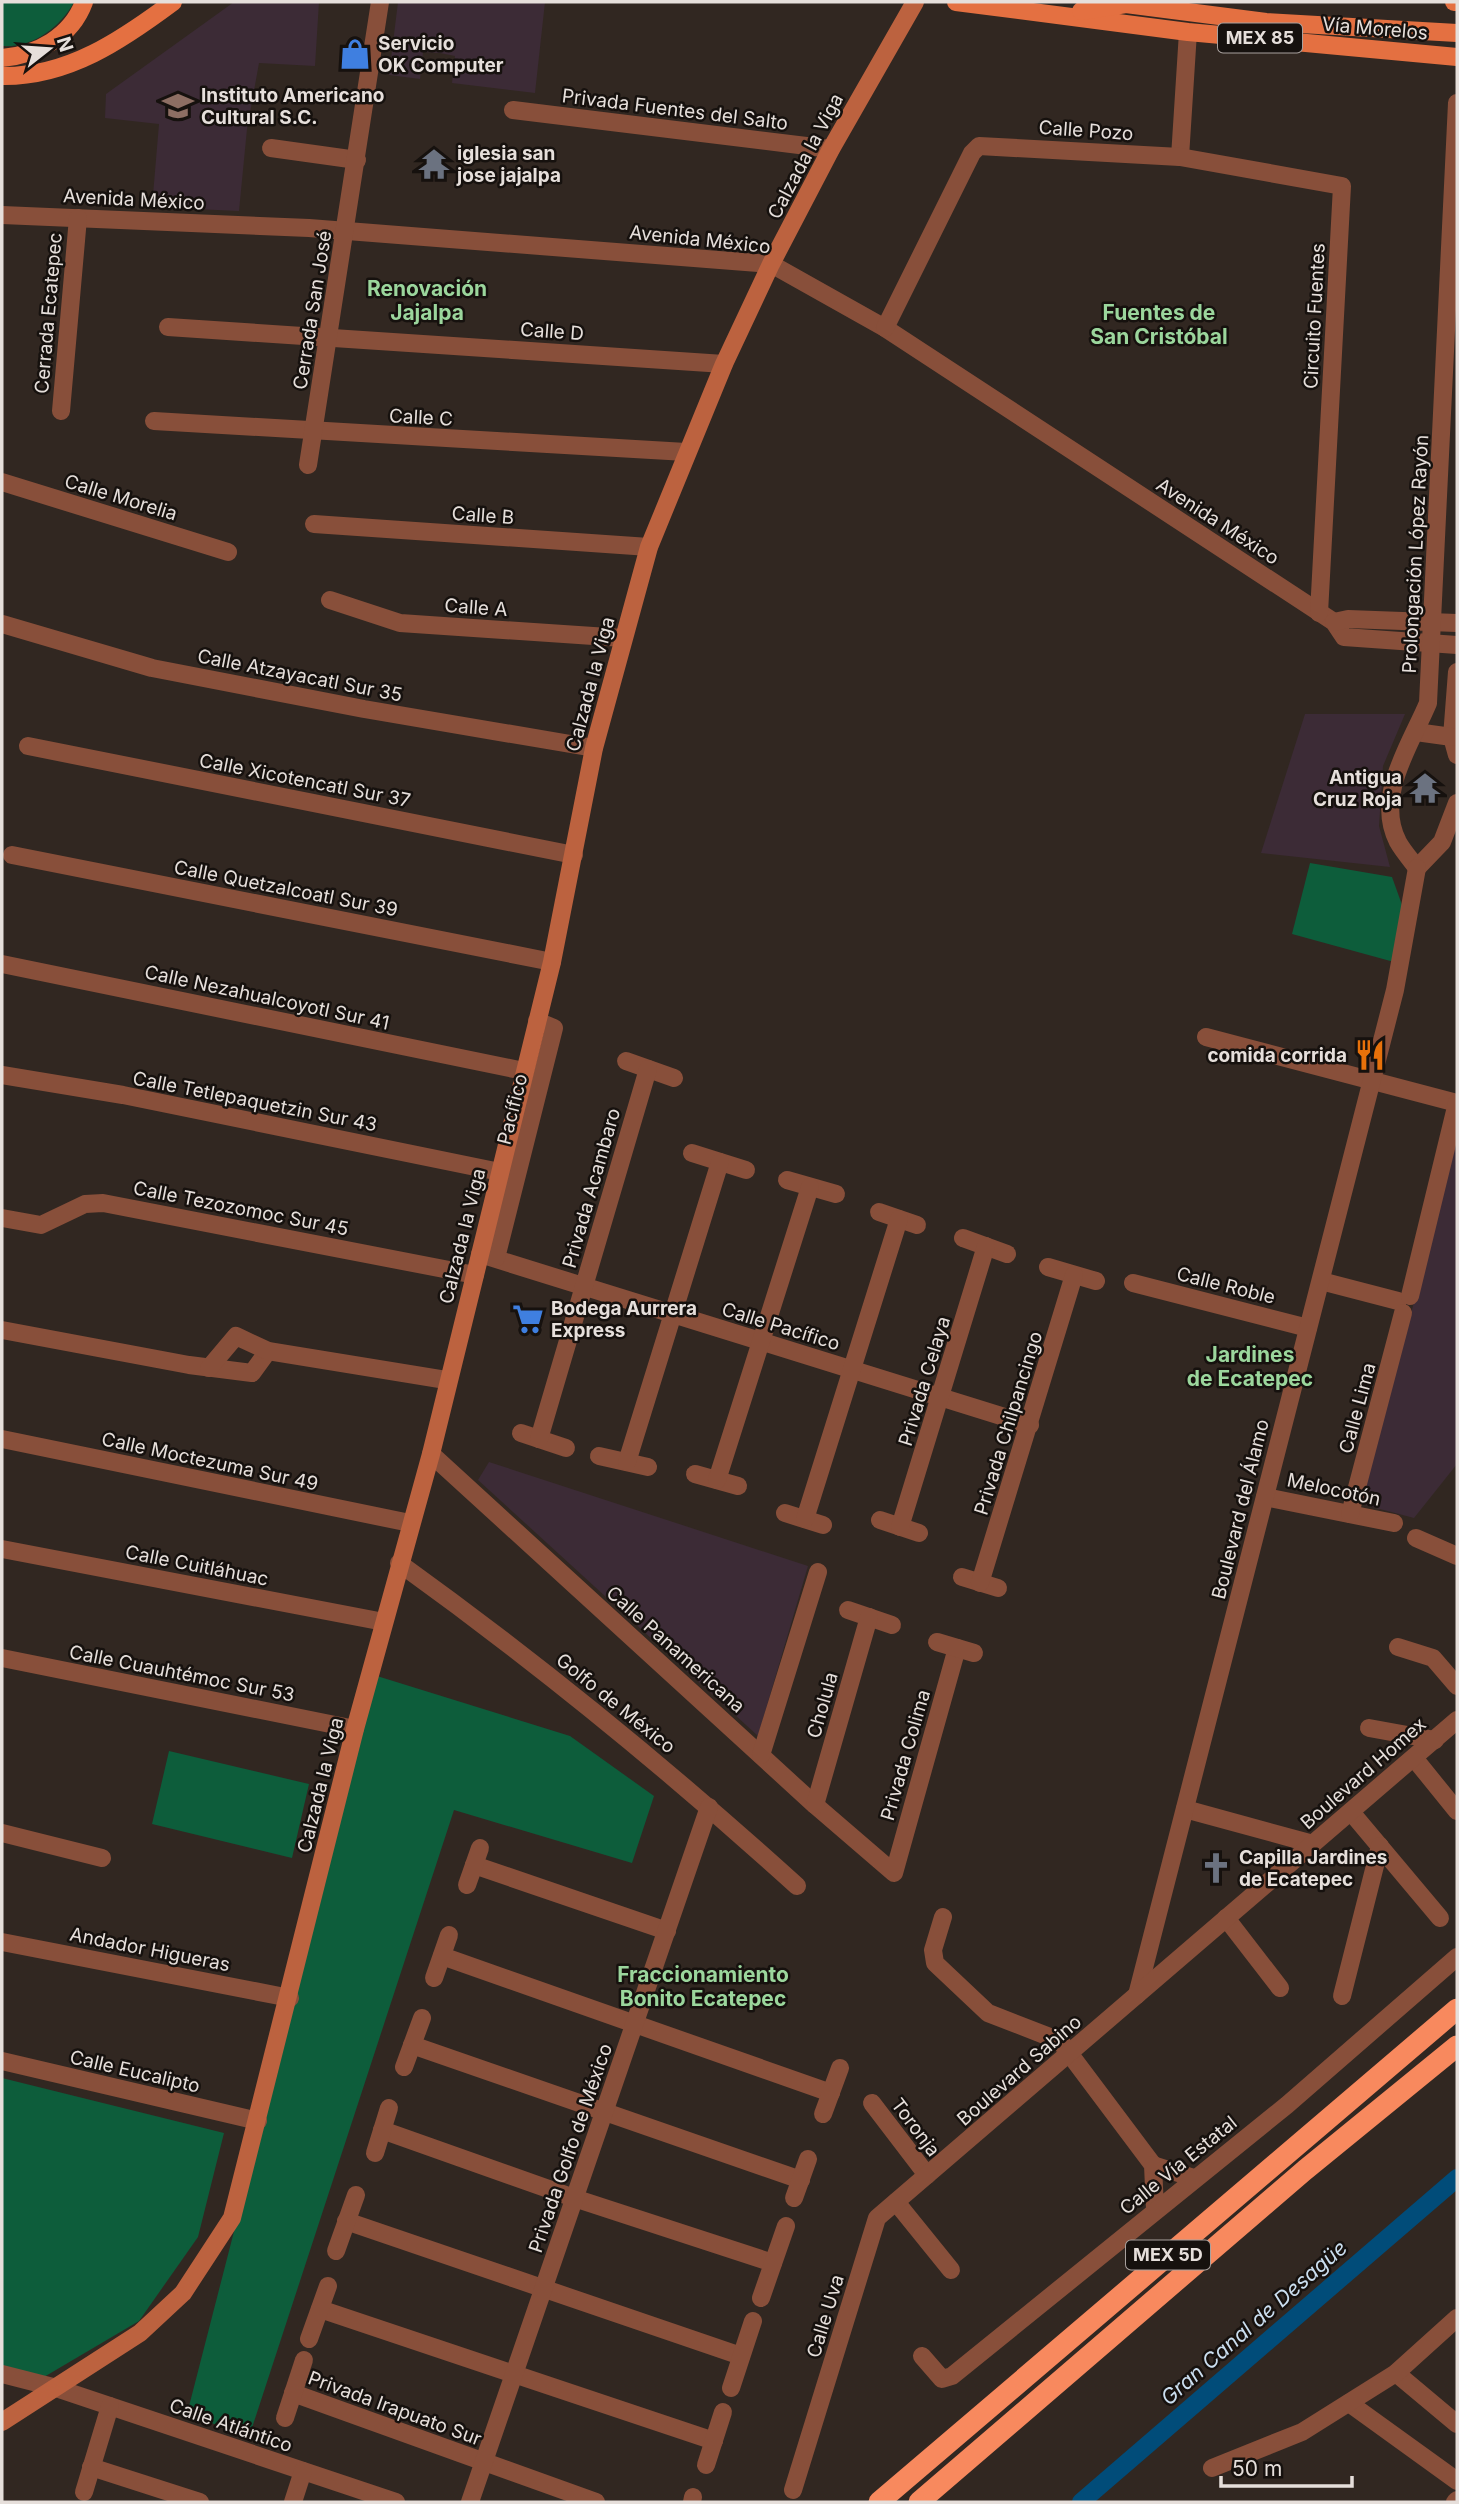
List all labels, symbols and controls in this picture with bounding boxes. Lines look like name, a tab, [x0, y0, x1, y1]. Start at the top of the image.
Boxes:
street label: Vía Morelos	[1321, 12, 1429, 45]
north arrow	[14, 14, 84, 84]
road number: MEX 85	[1218, 24, 1302, 52]
place label: Servicio OK Computer	[378, 32, 504, 77]
text: N	[52, 34, 78, 54]
shop icon: Servicio OK Computer	[338, 37, 372, 71]
place label: Instituto Americano Cultural S.C.	[201, 84, 384, 129]
street label: Privada Fuentes del Salto	[561, 84, 789, 135]
school or university icon: Instituto Americano Cultural S.C.	[161, 89, 195, 123]
street label: Calzada la Viga	[763, 90, 848, 223]
street label: Calle Pozo	[1038, 116, 1134, 145]
place label: iglesia san jose jajalpa	[456, 142, 561, 187]
temple icon: iglesia san jose jajalpa	[417, 147, 451, 181]
street label: Avenida México	[63, 184, 205, 215]
street label: Avenida México	[628, 221, 772, 258]
street label: Cerrada San José	[289, 229, 336, 391]
street label: Cerrada Ecatepec	[30, 232, 67, 395]
street label: Circuito Fuentes	[1299, 243, 1330, 390]
district label: Renovación Jajalpa	[367, 276, 487, 325]
district label: Fuentes de San Cristóbal	[1090, 300, 1228, 349]
street label: Calle D	[519, 318, 585, 345]
street label: Calle C	[388, 404, 454, 431]
street label: Prolongación López Rayón	[1398, 434, 1433, 674]
street label: Calle Morelia	[62, 469, 180, 526]
street label: Avenida México	[1152, 473, 1283, 570]
street label: Calle B	[451, 502, 515, 529]
street label: Calle A	[444, 594, 508, 621]
street label: Calzada la Viga	[561, 614, 620, 754]
street label: Calle Atzayacatl Sur 35	[195, 644, 404, 707]
street label: Calle Xicotencatl Sur 37	[197, 749, 412, 812]
place label: Antigua Cruz Roja	[1313, 766, 1402, 811]
temple icon: Antigua Cruz Roja	[1408, 771, 1442, 805]
street label: Calle Quetzalcoatl Sur 39	[172, 855, 400, 922]
street label: Calle Nezahualcoyotl Sur 41	[142, 960, 391, 1035]
restaurant icon: comida corrida	[1353, 1038, 1387, 1072]
place label: comida corrida	[1207, 1044, 1347, 1067]
street label: Calle Tetlepaquetzin Sur 43	[131, 1067, 379, 1136]
street label: Pacífico	[493, 1071, 532, 1147]
street label: Privada Acambaro	[558, 1106, 625, 1271]
street label: Calzada la Viga	[435, 1166, 490, 1306]
street label: Calle Tezozomoc Sur 45	[131, 1176, 350, 1241]
street label: Calle Roble	[1174, 1262, 1278, 1309]
place label: Bodega Aurrera Express	[551, 1297, 697, 1342]
street label: Calle Pacífico	[719, 1298, 843, 1355]
supermarket icon: Bodega Aurrera Express	[511, 1302, 545, 1336]
street label: Privada Celaya	[894, 1314, 955, 1449]
street label: Privada Chilpancingo	[970, 1329, 1047, 1518]
district label: Jardines de Ecatepec	[1187, 1342, 1313, 1391]
street label: Calle Lima	[1334, 1360, 1381, 1456]
street label: Boulevard del Álamo	[1206, 1417, 1274, 1601]
street label: Calle Moctezuma Sur 49	[100, 1427, 320, 1496]
street label: Melocotón	[1285, 1468, 1383, 1511]
street label: Calle Cuitláhuac	[123, 1540, 270, 1591]
street label: Calle Panamericana	[602, 1581, 750, 1718]
street label: Calle Cuauhtémoc Sur 53	[67, 1640, 296, 1707]
street label: Golfo de México	[552, 1648, 680, 1758]
street label: Cholula	[802, 1669, 843, 1741]
street label: Privada Colima	[876, 1687, 935, 1823]
street label: Boulevard Homex	[1296, 1713, 1431, 1834]
street label: Calzada la Viga	[293, 1715, 348, 1855]
place label: Capilla Jardines de Ecatepec	[1239, 1846, 1387, 1891]
church icon: Capilla Jardines de Ecatepec	[1199, 1851, 1233, 1885]
street label: Andador Higueras	[68, 1923, 232, 1976]
district label: Fraccionamiento Bonito Ecatepec	[617, 1962, 789, 2011]
street label: Boulevard Sabino	[952, 2010, 1086, 2131]
street label: Privada Golfo de México	[524, 2041, 617, 2256]
street label: Calle Eucalipto	[68, 2045, 202, 2098]
street label: Toronja	[886, 2094, 945, 2161]
street label: Calle Vía Estatal	[1115, 2111, 1241, 2220]
water label: Gran Canal de Desagüe	[1156, 2235, 1352, 2410]
road number: MEX 5D	[1126, 2241, 1210, 2270]
street label: Calle Uva	[802, 2272, 849, 2360]
street label: Privada Irapuato Sur	[305, 2366, 485, 2451]
street label: Calle Atlántico	[166, 2394, 295, 2457]
scale bar	[1221, 2444, 1352, 2488]
text: 50 m	[1232, 2456, 1282, 2481]

